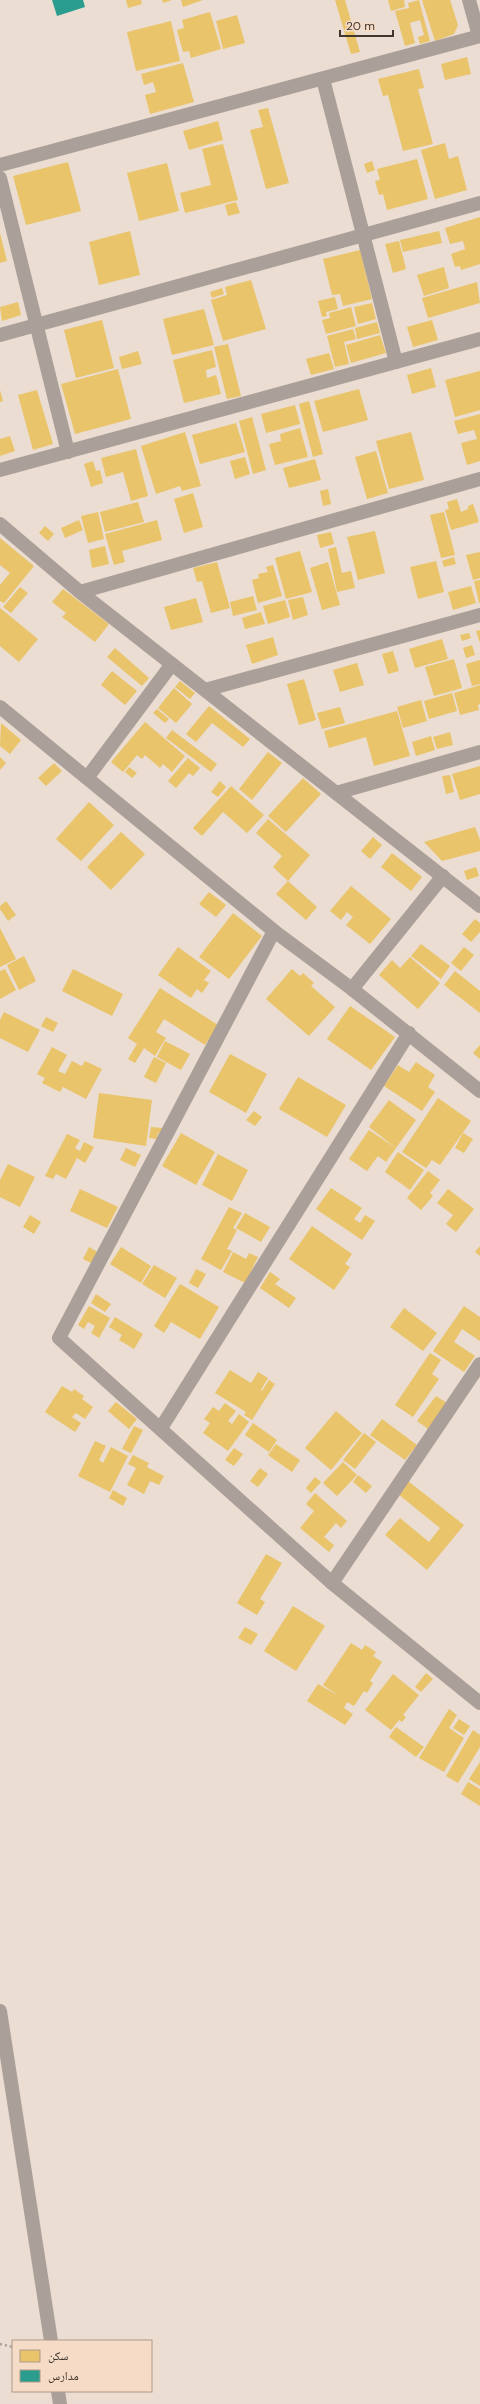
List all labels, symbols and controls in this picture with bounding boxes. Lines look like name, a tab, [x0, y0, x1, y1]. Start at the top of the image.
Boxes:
scale bar	[340, 12, 393, 38]
text: 20 m	[346, 18, 375, 34]
legend	[12, 2340, 152, 2392]
text: سكن	[48, 2348, 69, 2364]
text: مدارس	[48, 2368, 79, 2384]

